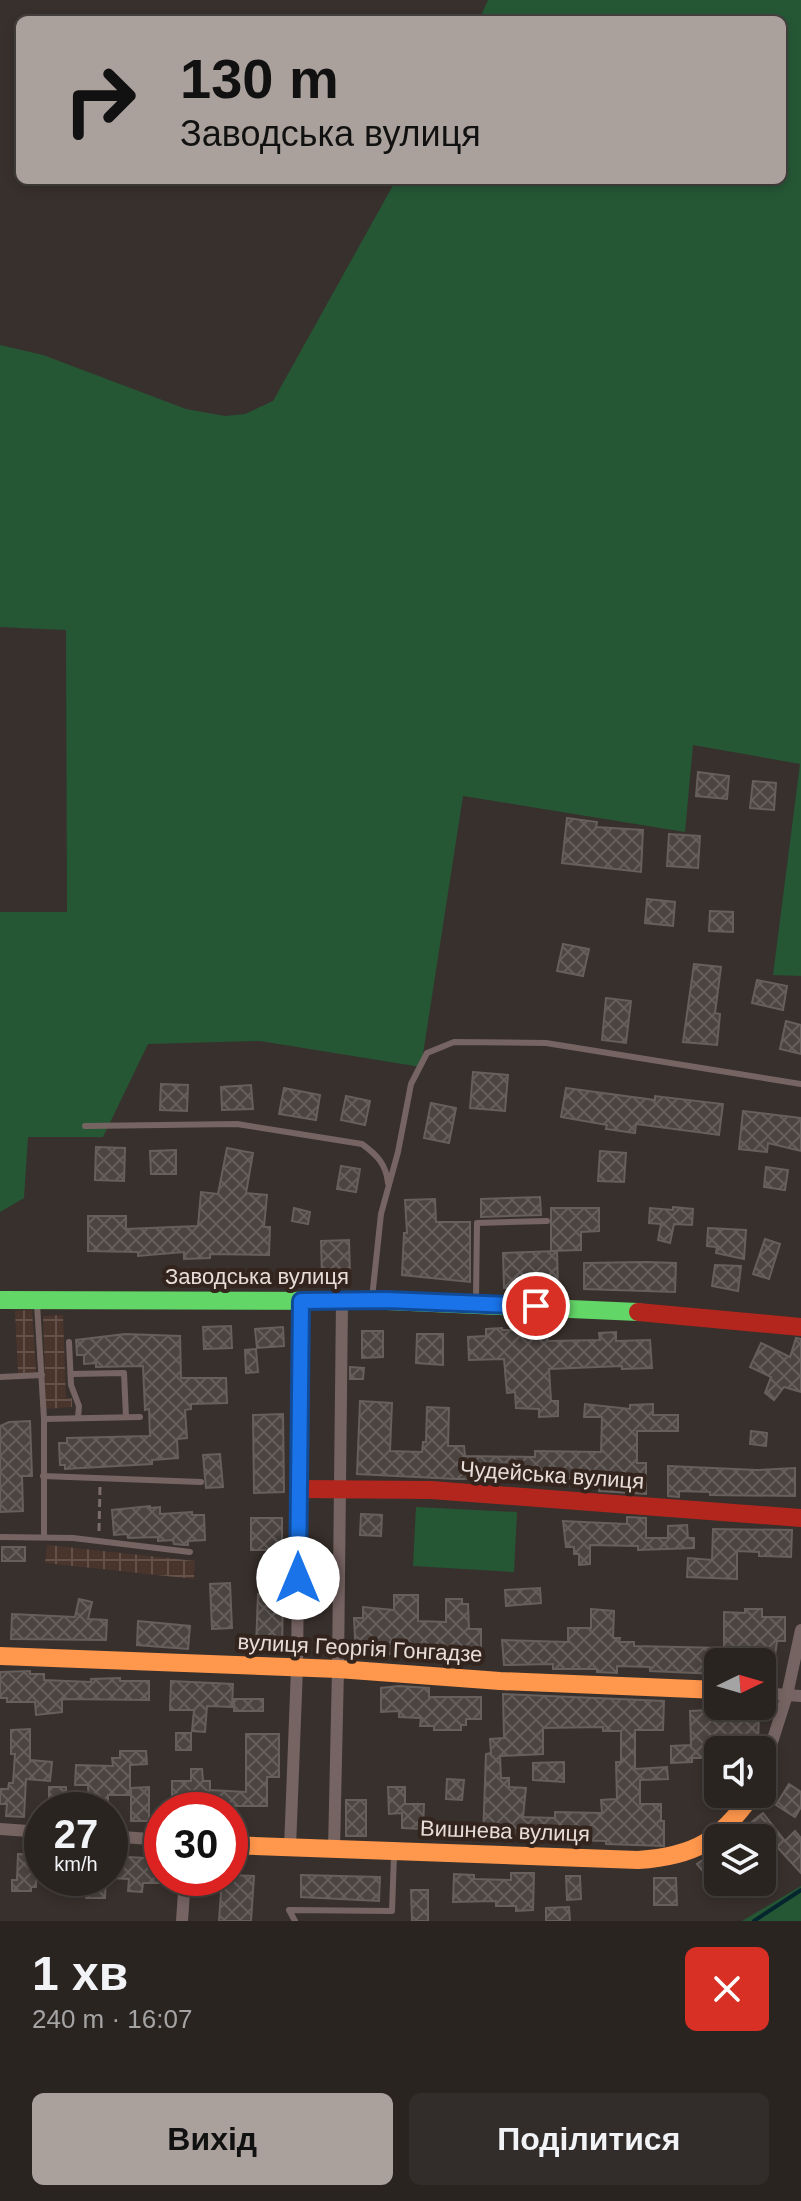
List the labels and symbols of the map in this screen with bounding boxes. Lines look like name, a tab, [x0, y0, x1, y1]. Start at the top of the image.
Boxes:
street label: Заводська вулиця	[165, 1264, 349, 1289]
pin	[502, 1272, 570, 1340]
street label: Чудейська вулиця	[459, 1456, 645, 1494]
position arrow	[256, 1536, 340, 1620]
street label: вулиця Георгія Гонгадзе	[237, 1629, 483, 1667]
north arrow	[704, 1648, 776, 1720]
speed limit sign: 30	[144, 1792, 248, 1896]
street label: Вишнева вулиця	[420, 1816, 590, 1846]

